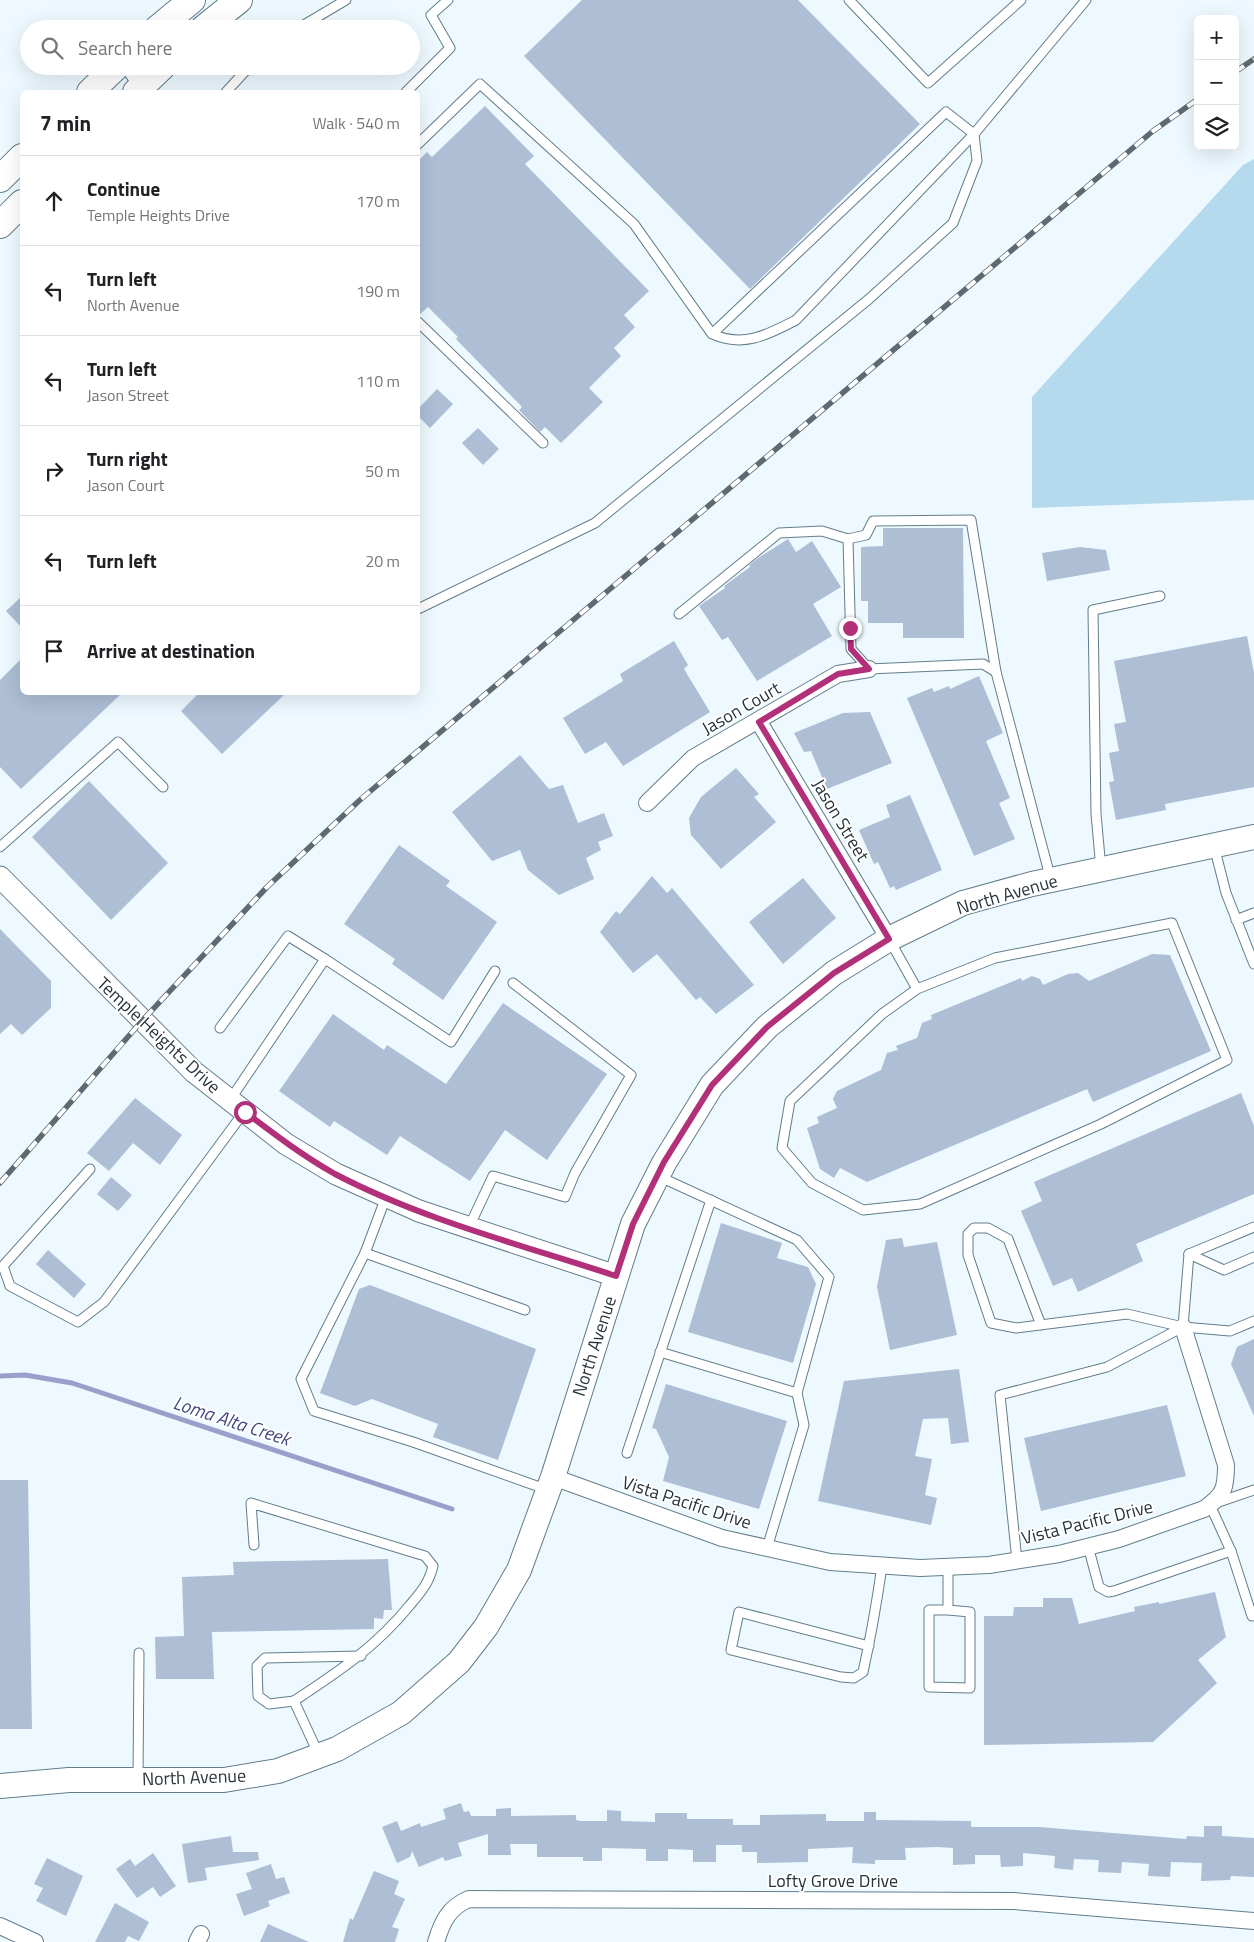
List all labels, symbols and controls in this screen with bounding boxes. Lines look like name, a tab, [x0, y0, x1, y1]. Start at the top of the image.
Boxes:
map controls	[1194, 15, 1239, 150]
button: +	[1194, 15, 1239, 60]
search box	[20, 20, 420, 75]
text: Search here	[78, 33, 172, 62]
icon: search	[38, 34, 66, 62]
button: −	[1194, 60, 1239, 105]
button: layers	[1194, 105, 1239, 150]
text: 7 min	[40, 107, 91, 139]
text: Walk · 540 m	[312, 111, 400, 135]
text: Continue	[87, 174, 160, 203]
icon: ahead	[40, 187, 68, 215]
text: 170 m	[356, 189, 400, 213]
text: Temple Heights Drive	[87, 203, 230, 227]
text: Turn left	[87, 264, 157, 293]
icon: left	[40, 277, 68, 305]
text: 190 m	[356, 279, 400, 303]
text: North Avenue	[87, 293, 180, 317]
text: Turn left	[87, 354, 157, 383]
icon: left	[40, 367, 68, 395]
text: 110 m	[356, 369, 400, 393]
text: Jason Street	[87, 383, 169, 407]
text: Turn right	[87, 444, 168, 473]
icon: right	[40, 457, 68, 485]
text: 50 m	[365, 459, 400, 483]
text: Jason Court	[87, 473, 164, 497]
text: Turn left	[87, 546, 157, 575]
icon: left	[40, 547, 68, 575]
text: 20 m	[365, 549, 400, 573]
route end	[839, 617, 862, 640]
text: Arrive at destination	[87, 636, 255, 665]
icon: arrive	[40, 637, 68, 665]
street label: Jason Court	[697, 674, 786, 741]
street label: Jason Street	[806, 774, 877, 867]
street label: North Avenue	[953, 867, 1061, 921]
street label: Temple Heights Drive	[91, 970, 227, 1100]
route start	[234, 1101, 257, 1124]
street label: North Avenue	[565, 1292, 623, 1400]
water label: Loma Alta Creek	[170, 1387, 297, 1453]
street label: Vista Pacific Drive	[619, 1468, 755, 1536]
street label: Vista Pacific Drive	[1018, 1493, 1156, 1551]
street label: North Avenue	[142, 1762, 246, 1792]
street label: Lofty Grove Drive	[768, 1867, 898, 1894]

